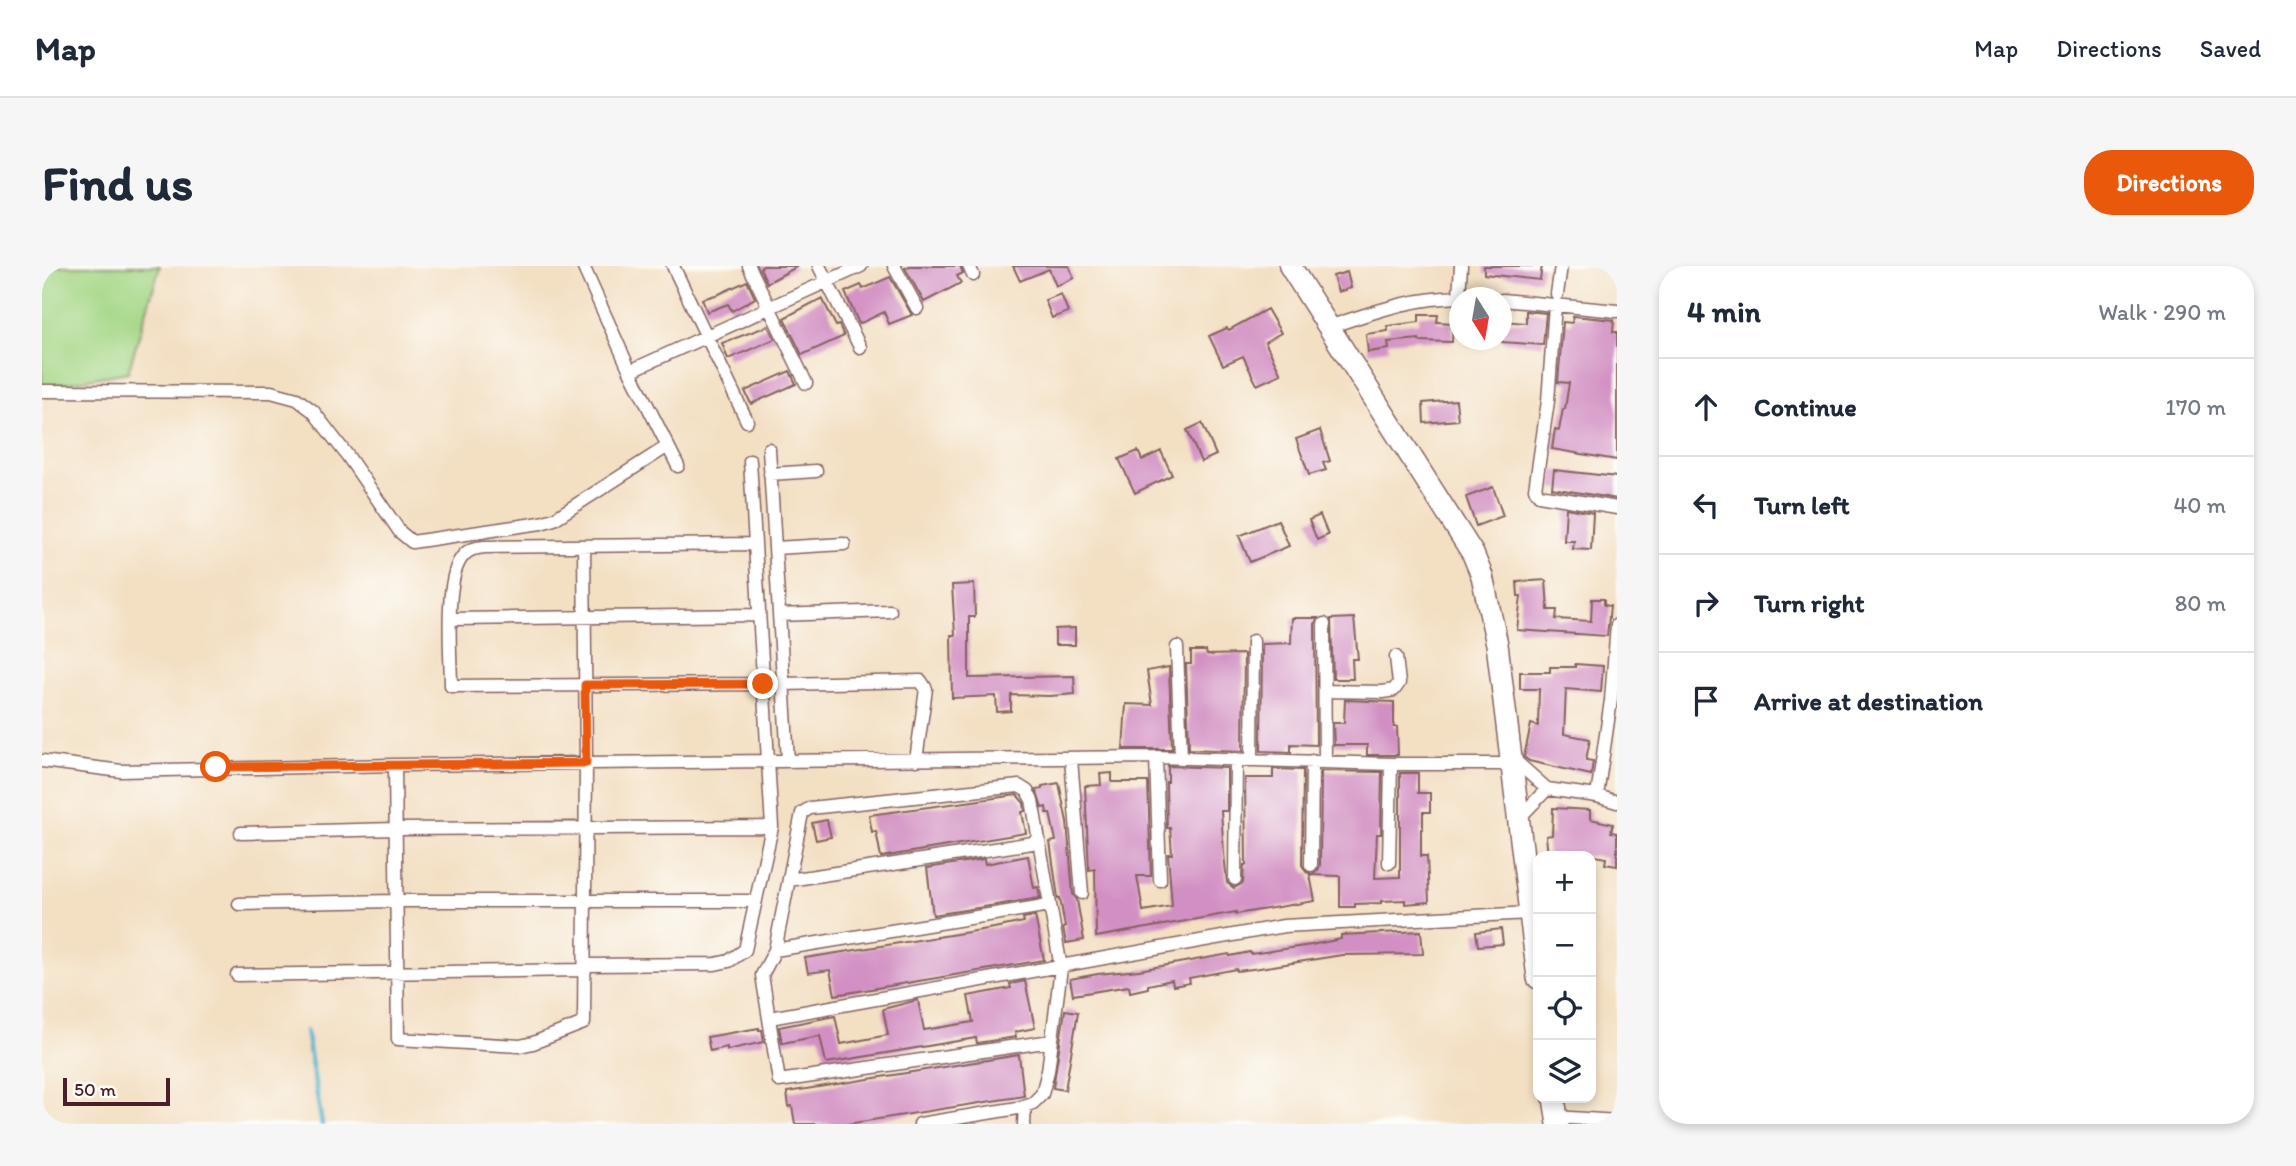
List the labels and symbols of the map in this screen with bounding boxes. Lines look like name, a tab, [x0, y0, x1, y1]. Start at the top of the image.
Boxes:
north arrow	[1449, 287, 1512, 350]
route end	[747, 668, 778, 699]
route start	[200, 751, 231, 782]
scale bar	[63, 1075, 170, 1107]

